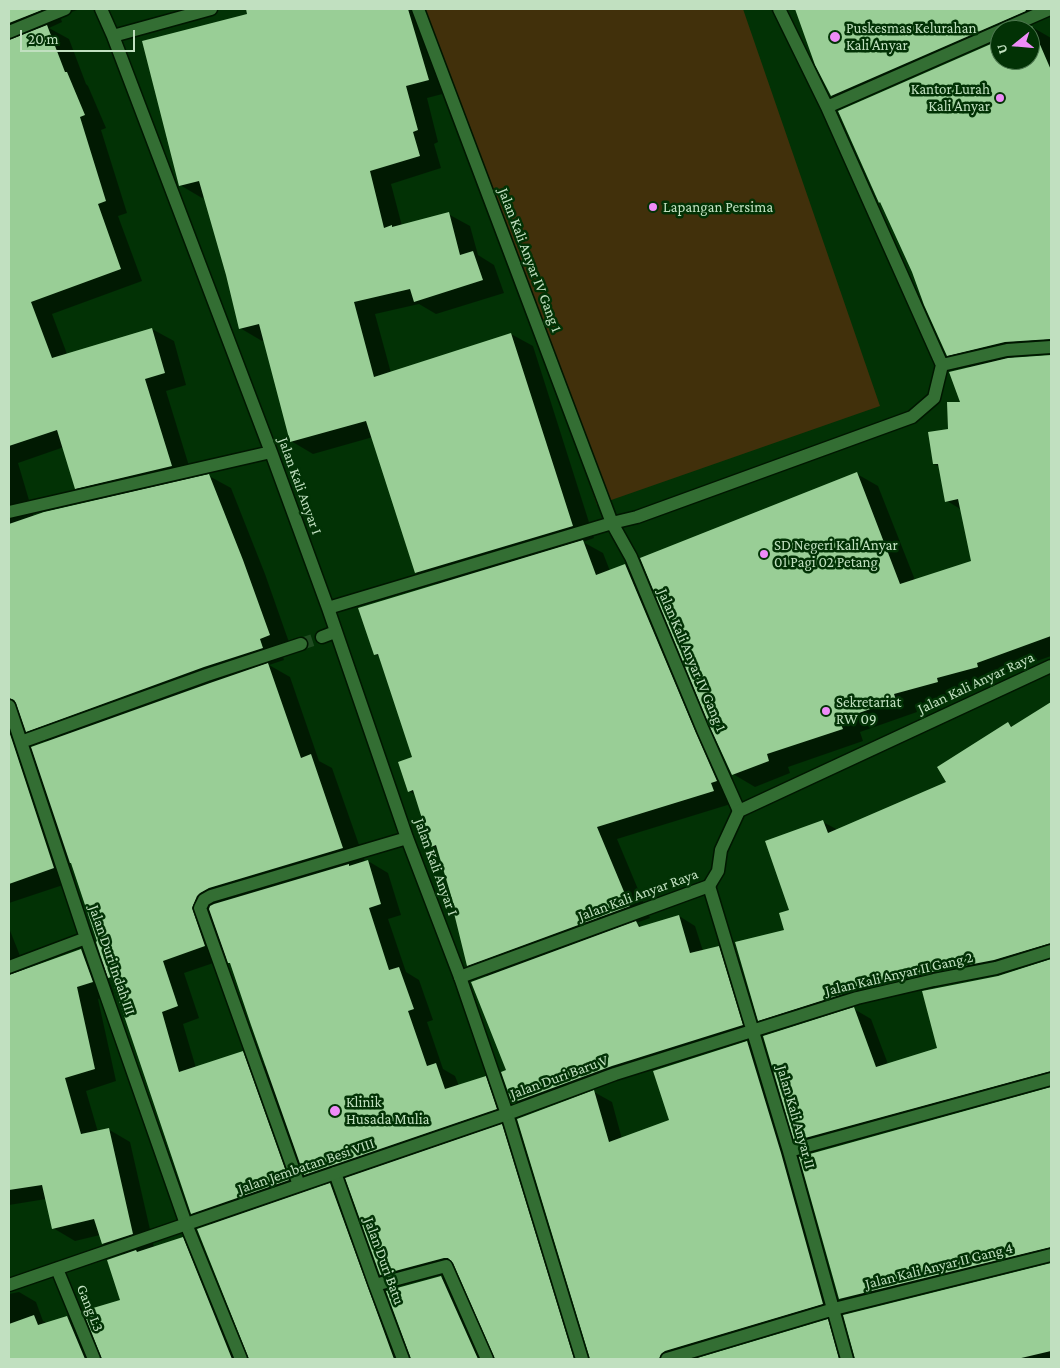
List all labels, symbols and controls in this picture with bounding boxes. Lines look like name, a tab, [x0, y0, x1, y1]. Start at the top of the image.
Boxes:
place label: Puskesmas Kelurahan Kali Anyar	[846, 19, 977, 54]
scale bar	[22, 20, 138, 52]
north arrow	[990, 20, 1040, 70]
marker: Puskesmas Kelurahan Kali Anyar	[828, 30, 842, 44]
text: 20 m	[28, 31, 59, 47]
text: U	[993, 42, 1011, 56]
place label: Kantor Lurah Kali Anyar	[911, 80, 990, 115]
marker: Kantor Lurah Kali Anyar	[994, 92, 1006, 104]
street label: Jalan Kali Anyar IV Gang 1	[494, 185, 566, 335]
place label: Lapangan Persima	[663, 198, 773, 216]
marker: Lapangan Persima	[647, 201, 659, 213]
street label: Jalan Kali Anyar I	[274, 435, 326, 537]
place label: SD Negeri Kali Anyar 01 Pagi 02 Petang	[774, 536, 898, 571]
marker: SD Negeri Kali Anyar 01 Pagi 02 Petang	[758, 548, 770, 560]
street label: Jalan Kali Anyar IV Gang 1	[654, 586, 730, 734]
street label: Jalan Kali Anyar Raya	[915, 648, 1037, 718]
place label: Sekretariat RW 09	[836, 693, 901, 728]
marker: Sekretariat RW 09	[820, 705, 832, 717]
street label: Jalan Kali Anyar I	[410, 816, 462, 918]
street label: Jalan Kali Anyar Raya	[575, 865, 701, 925]
street label: Jalan Duri Indah III	[85, 903, 139, 1017]
street label: Jalan Kali Anyar II Gang 2	[823, 948, 975, 1000]
street label: Jalan Duri Baru V	[508, 1051, 610, 1103]
street label: Jalan Kali Anyar II	[773, 1063, 819, 1171]
place label: Klinik Husada Mulia	[346, 1093, 429, 1128]
marker: Klinik Husada Mulia	[328, 1104, 342, 1118]
street label: Jalan Jembatan Besi VIII	[235, 1134, 377, 1198]
street label: Jalan Duri Batu	[360, 1215, 408, 1307]
street label: Jalan Kali Anyar II Gang 4	[863, 1239, 1015, 1293]
street label: Gang L3	[72, 1282, 108, 1334]

